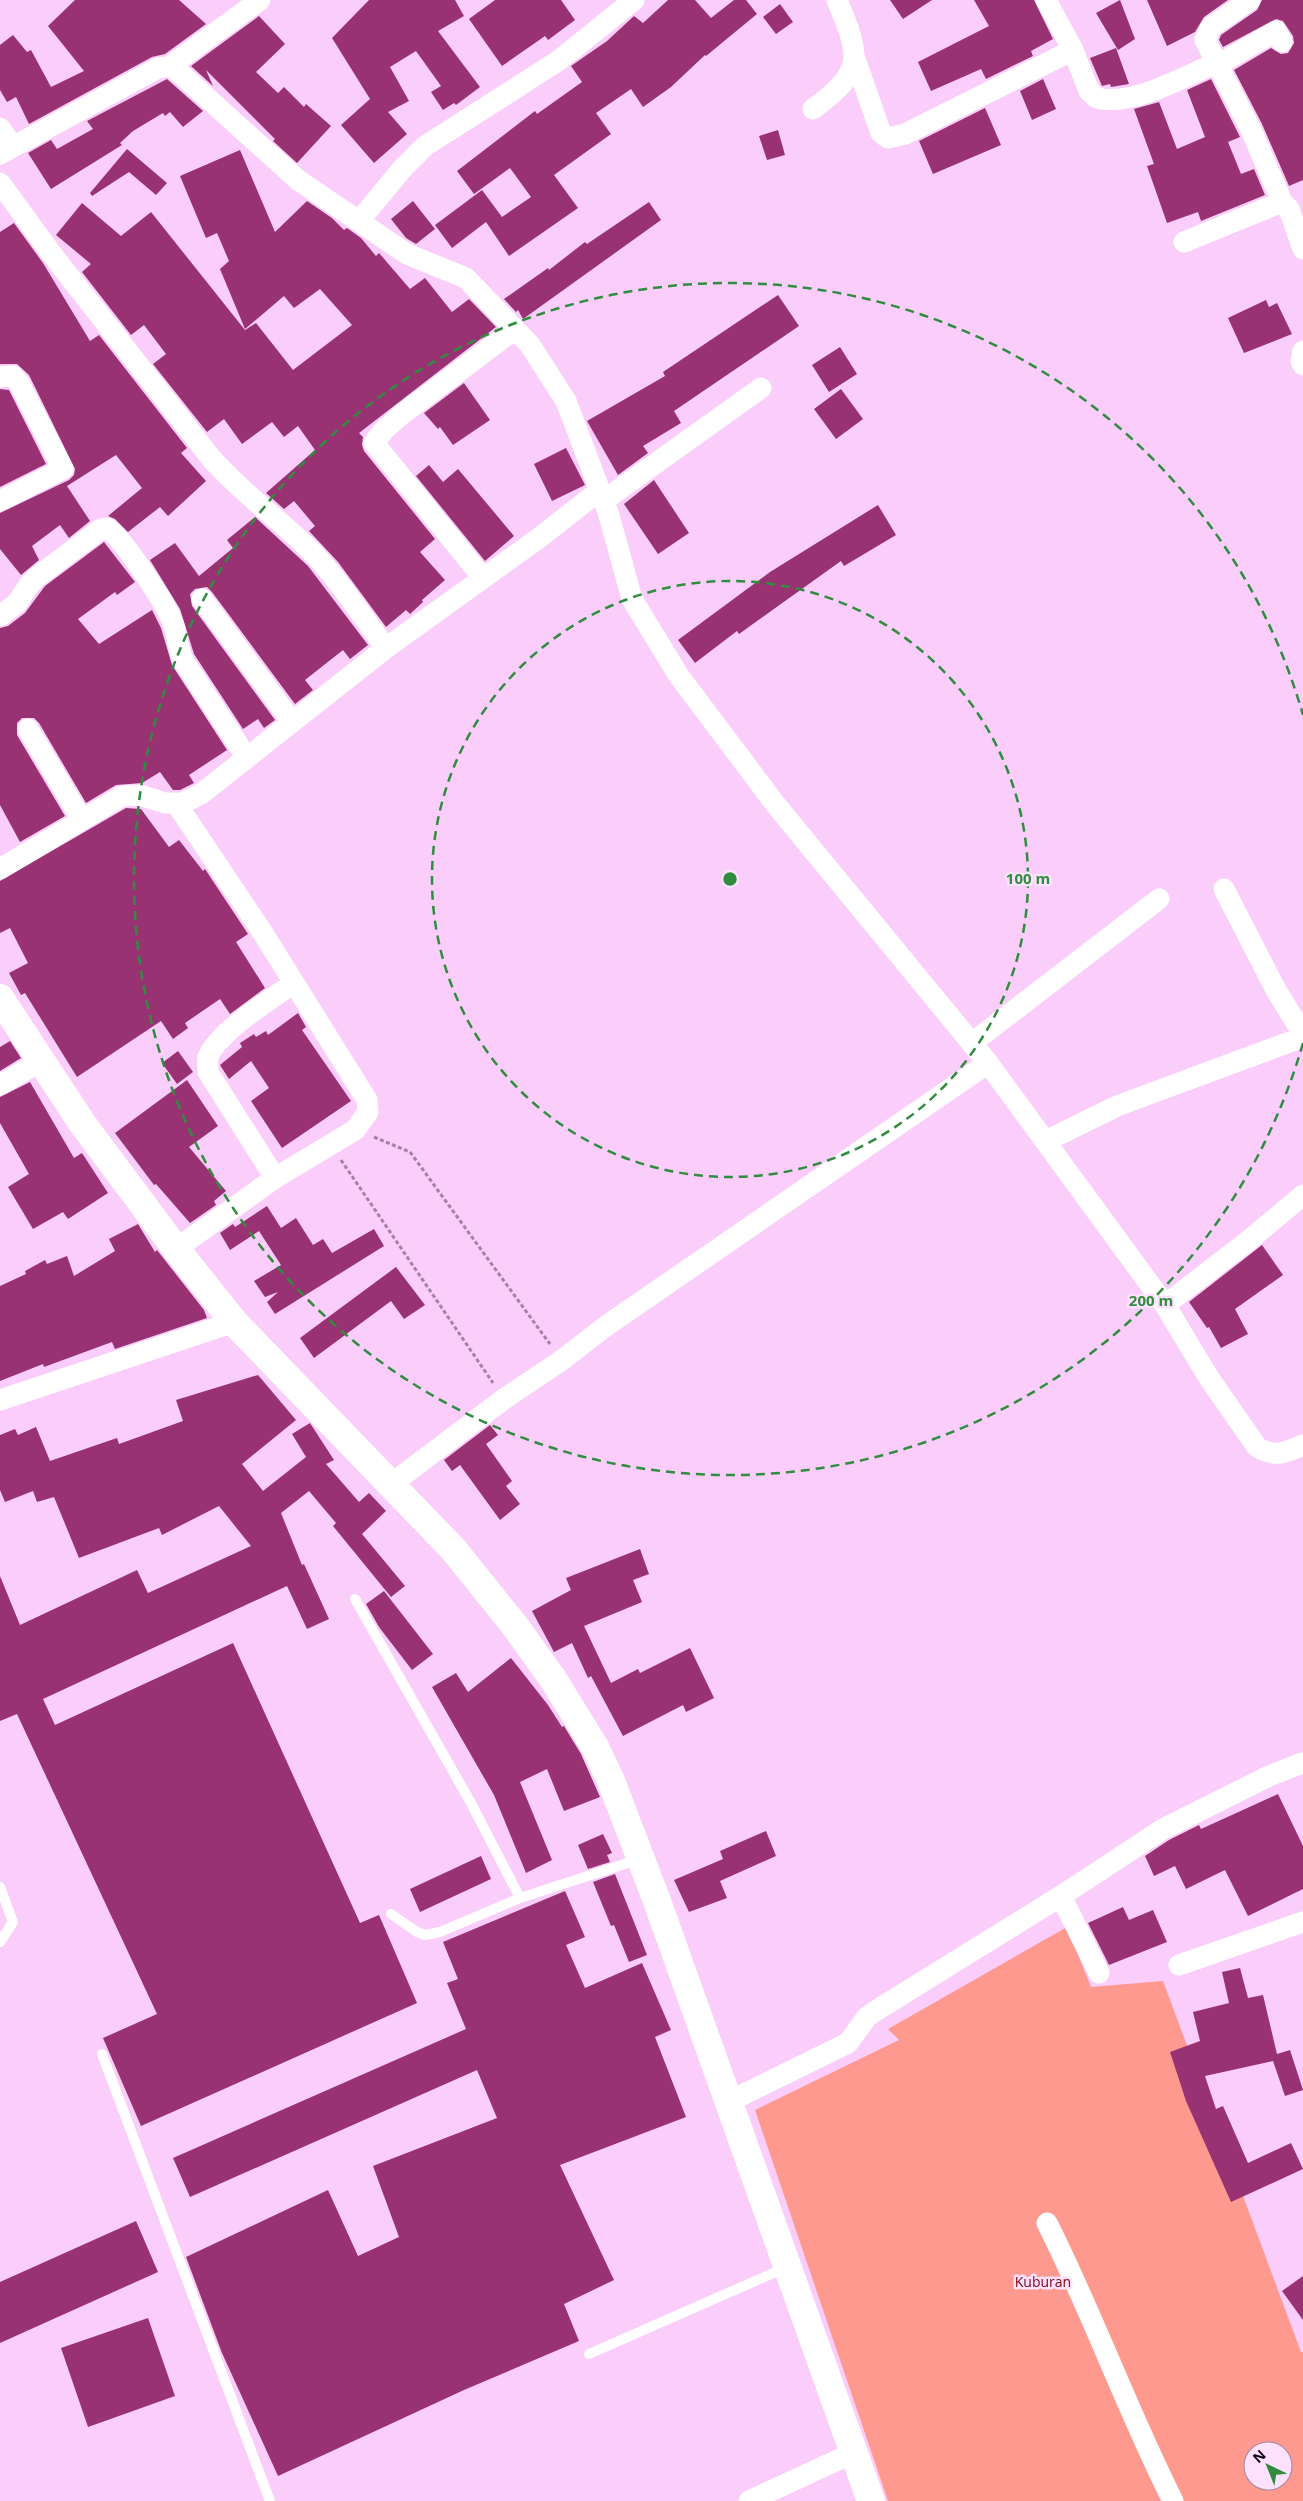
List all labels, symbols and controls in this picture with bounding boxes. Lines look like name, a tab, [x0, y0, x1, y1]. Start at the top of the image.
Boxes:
text: 100 m	[1006, 868, 1050, 888]
centre of rings	[721, 870, 739, 888]
text: 200 m	[1129, 1290, 1173, 1310]
park label: Kuburan	[1015, 2272, 1071, 2291]
north arrow	[1243, 2441, 1293, 2491]
text: N	[1248, 2445, 1269, 2467]

